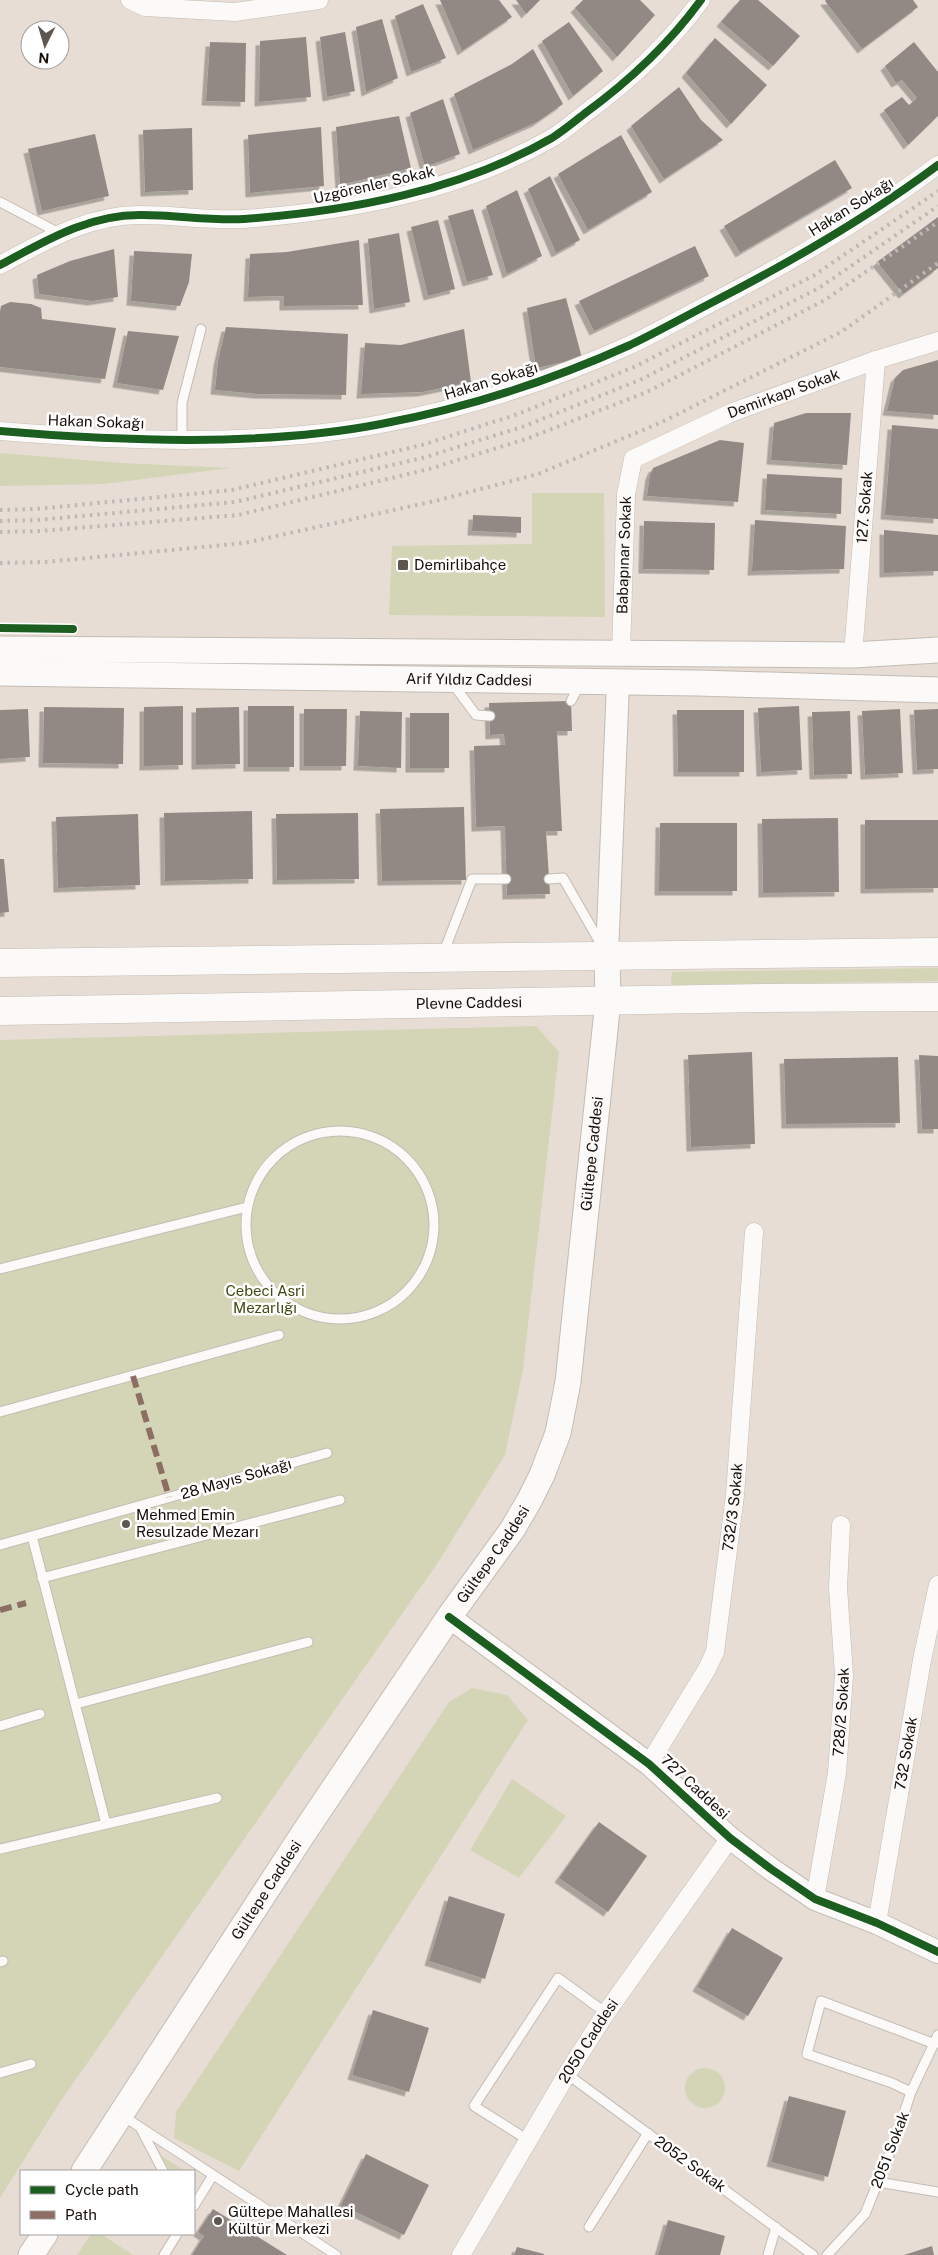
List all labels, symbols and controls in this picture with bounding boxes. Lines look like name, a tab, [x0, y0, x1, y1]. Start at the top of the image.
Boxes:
north arrow	[20, 20, 70, 70]
text: N	[38, 50, 50, 66]
street label: Uzgörenler Sokak	[312, 162, 436, 207]
street label: Hakan Sokağı	[805, 174, 896, 239]
street label: Hakan Sokağı	[442, 358, 540, 403]
street label: Demirkapı Sokak	[725, 365, 842, 421]
street label: Hakan Sokağı	[47, 411, 145, 432]
street label: 127. Sokak	[853, 470, 875, 544]
street label: Babapınar Sokak	[613, 496, 634, 614]
place label: Demirlibahçe	[414, 556, 506, 573]
marker: Demirlibahçe	[396, 558, 410, 572]
street label: Arif Yıldız Caddesi	[406, 670, 532, 689]
street label: Plevne Caddesi	[415, 993, 522, 1012]
street label: Gültepe Caddesi	[577, 1096, 606, 1212]
park label: Cebeci Asri Mezarlığı	[225, 1282, 305, 1316]
street label: 28 Mayıs Sokağı	[179, 1455, 293, 1502]
street label: 732/3 Sokak	[719, 1462, 745, 1552]
street label: Gültepe Caddesi	[453, 1502, 532, 1606]
place label: Mehmed Emin Resulzade Mezarı	[136, 1506, 259, 1540]
marker: Mehmed Emin Resulzade Mezarı	[120, 1518, 132, 1530]
street label: 728/2 Sokak	[829, 1667, 852, 1757]
street label: 732 Sokak	[891, 1715, 920, 1791]
street label: 727 Caddesi	[658, 1751, 733, 1822]
street label: Gültepe Caddesi	[228, 1837, 305, 1943]
street label: 2050 Caddesi	[555, 1995, 621, 2086]
street label: 2051 Sokak	[867, 2109, 912, 2191]
street label: 2052 Sokak	[651, 2132, 729, 2195]
legend	[20, 2170, 195, 2235]
text: Cycle path	[65, 2181, 139, 2198]
place label: Gültepe Mahallesi Kültür Merkezi	[228, 2203, 354, 2237]
text: Path	[65, 2206, 97, 2223]
marker: Gültepe Mahallesi Kültür Merkezi	[212, 2215, 224, 2227]

